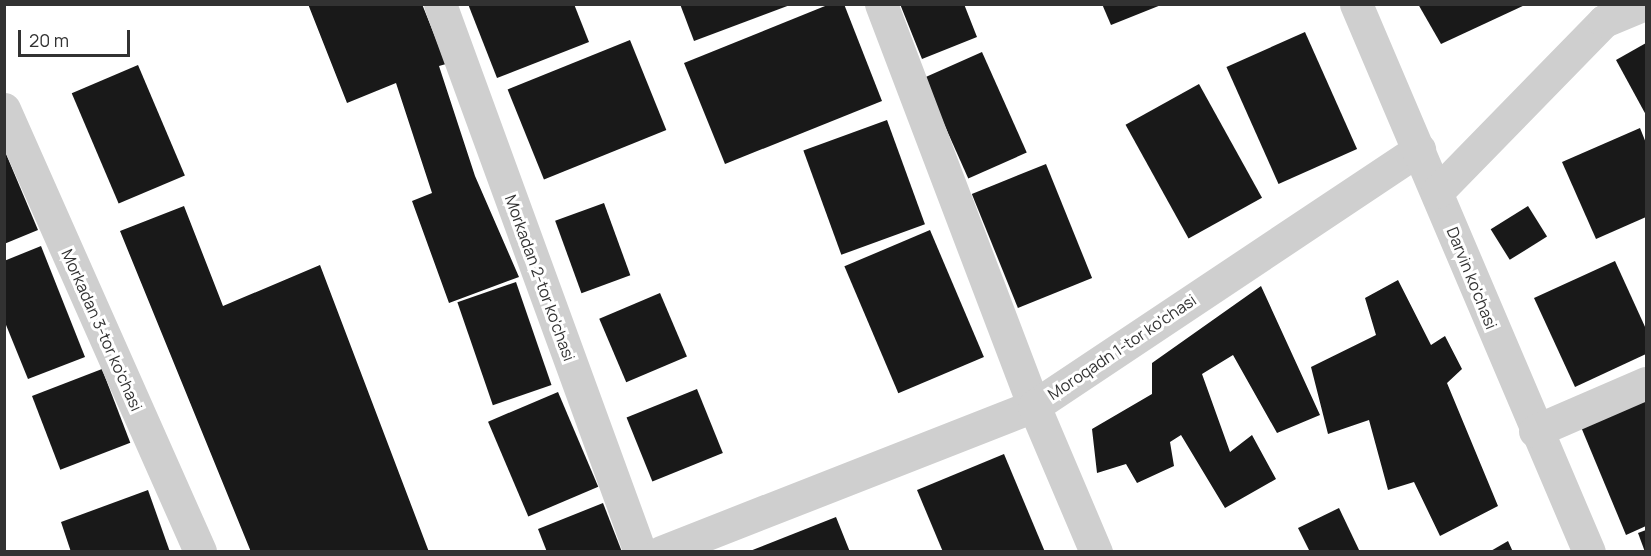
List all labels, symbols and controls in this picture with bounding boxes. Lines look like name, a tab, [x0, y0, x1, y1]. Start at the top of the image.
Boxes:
scale bar	[21, 18, 134, 56]
text: 20 m	[29, 28, 69, 52]
street label: Morkadan 2-tor ko'chasi	[501, 192, 579, 364]
street label: Darvin ko'chasi	[1443, 224, 1501, 332]
street label: Morkadan 3-tor ko'chasi	[58, 246, 146, 414]
street label: Morоqadn 1-tor ko'chasi	[1044, 290, 1200, 404]

